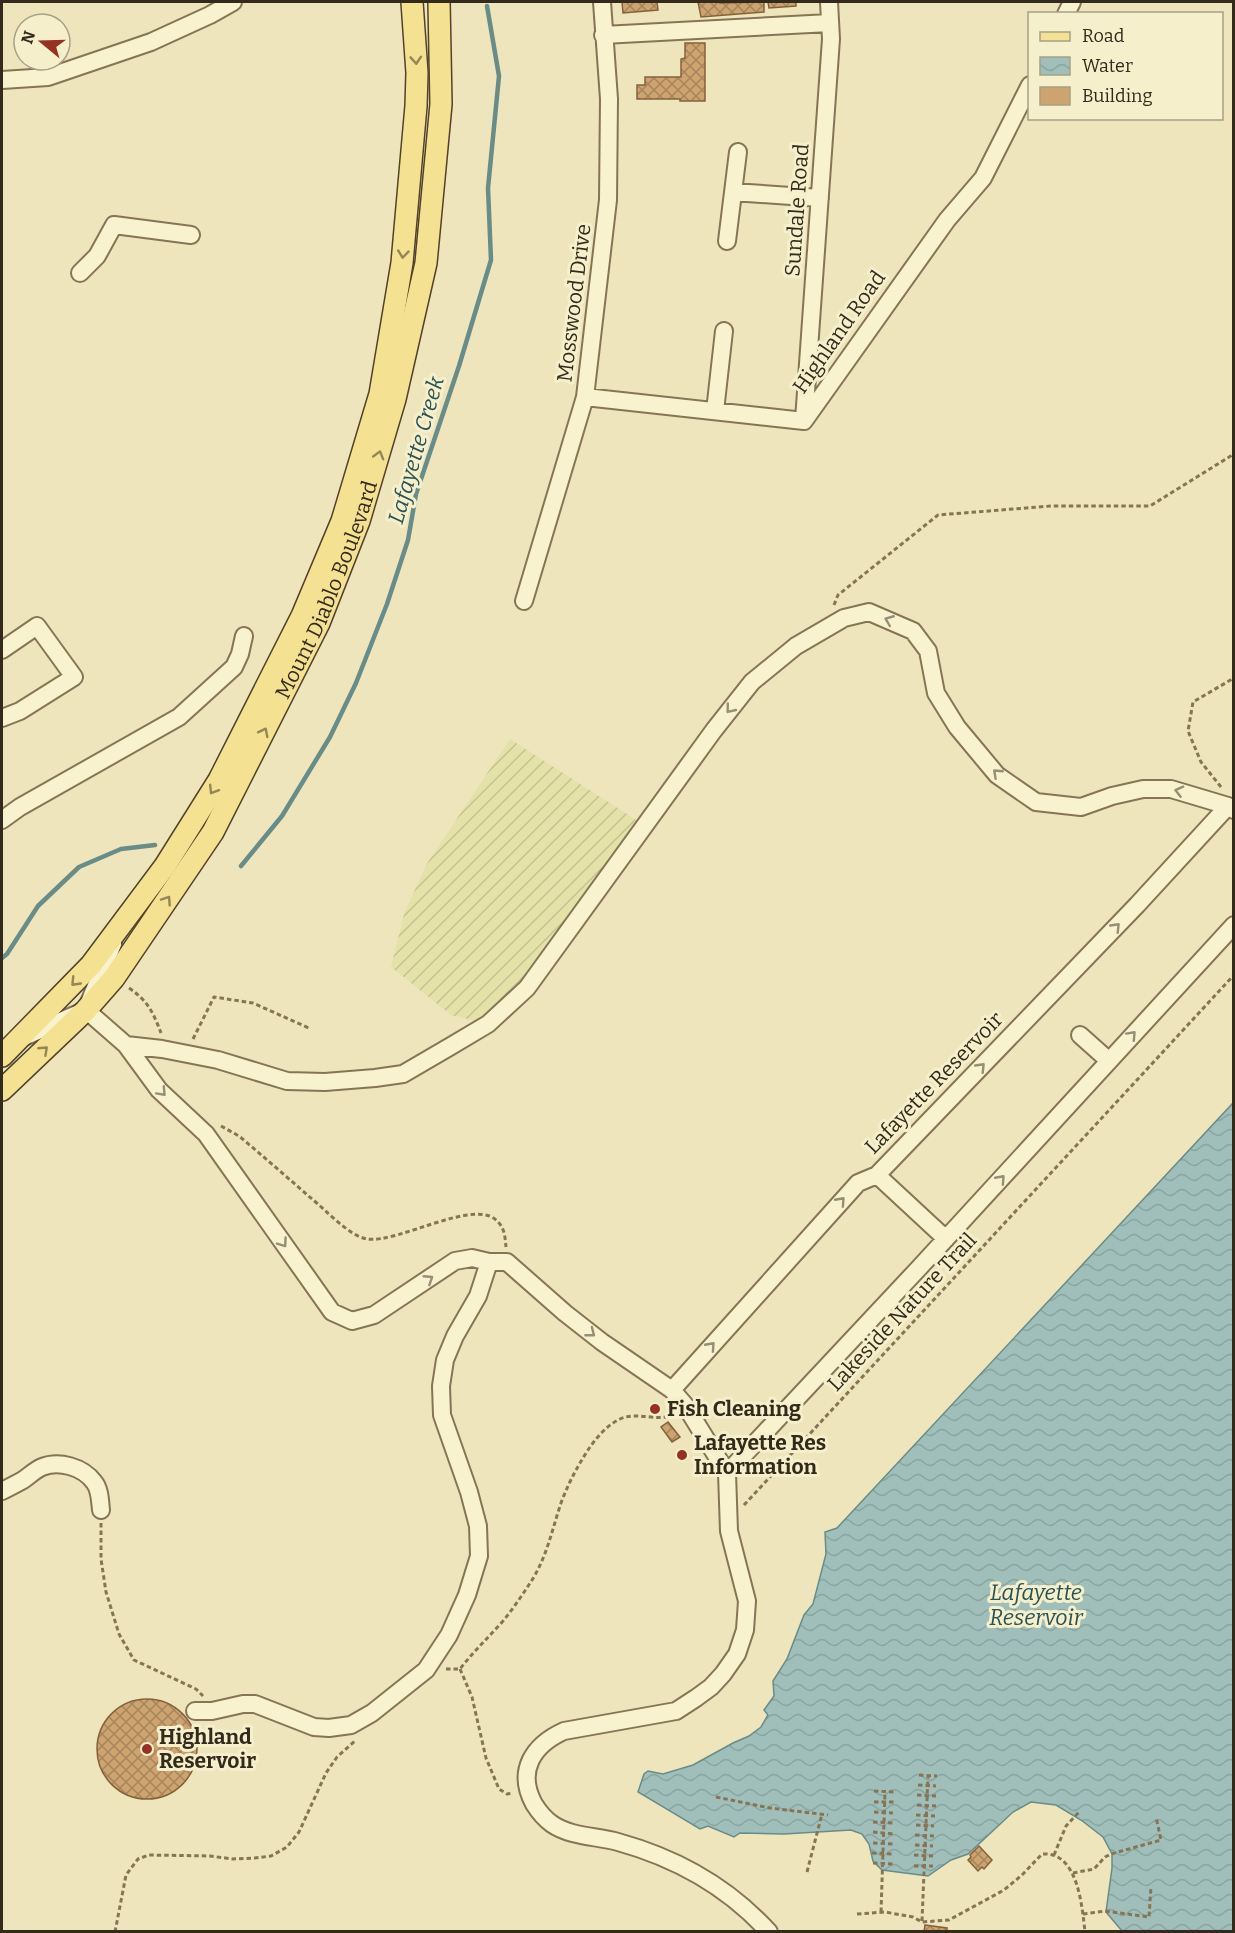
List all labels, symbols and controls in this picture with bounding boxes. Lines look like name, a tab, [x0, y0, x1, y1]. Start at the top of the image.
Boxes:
north arrow	[12, 12, 72, 72]
legend	[1028, 12, 1223, 120]
text: Road	[1082, 25, 1125, 47]
text: N	[17, 28, 39, 46]
one-way arrow	[409, 55, 422, 64]
text: Water	[1082, 55, 1133, 77]
text: Building	[1082, 85, 1153, 107]
street label: Sundale Road	[779, 143, 815, 277]
street label: Mosswood Drive	[551, 222, 597, 384]
one-way arrow	[397, 250, 410, 259]
street label: Highland Road	[787, 266, 891, 398]
water label: Lafayette Creek	[382, 372, 450, 527]
one-way arrow	[372, 450, 384, 461]
street label: Mount Diablo Boulevard	[270, 478, 383, 703]
one-way arrow	[884, 615, 895, 627]
one-way arrow	[726, 703, 737, 714]
one-way arrow	[257, 727, 268, 738]
one-way arrow	[994, 769, 1004, 780]
one-way arrow	[208, 784, 220, 794]
one-way arrow	[1174, 786, 1184, 799]
one-way arrow	[160, 896, 171, 907]
one-way arrow	[1109, 923, 1120, 933]
one-way arrow	[71, 975, 82, 986]
street label: Lafayette Reservoir	[859, 1006, 1009, 1160]
one-way arrow	[1125, 1031, 1136, 1041]
one-way arrow	[37, 1046, 48, 1057]
one-way arrow	[973, 1064, 984, 1075]
one-way arrow	[154, 1084, 165, 1095]
one-way arrow	[994, 1175, 1005, 1185]
one-way arrow	[834, 1198, 845, 1208]
street label: Lakeside Nature Trail	[822, 1227, 982, 1397]
one-way arrow	[276, 1237, 287, 1248]
one-way arrow	[423, 1274, 433, 1286]
one-way arrow	[584, 1326, 595, 1337]
one-way arrow	[704, 1343, 715, 1353]
place label: Fish Cleaning	[667, 1396, 801, 1422]
marker: Fish Cleaning	[648, 1402, 662, 1416]
place label: Lafayette Res Information	[694, 1430, 826, 1480]
marker: Lafayette Res Information	[675, 1448, 689, 1462]
water label: Lafayette Reservoir	[989, 1579, 1084, 1631]
place label: Highland Reservoir	[159, 1724, 256, 1774]
marker: Highland Reservoir	[140, 1742, 154, 1756]

